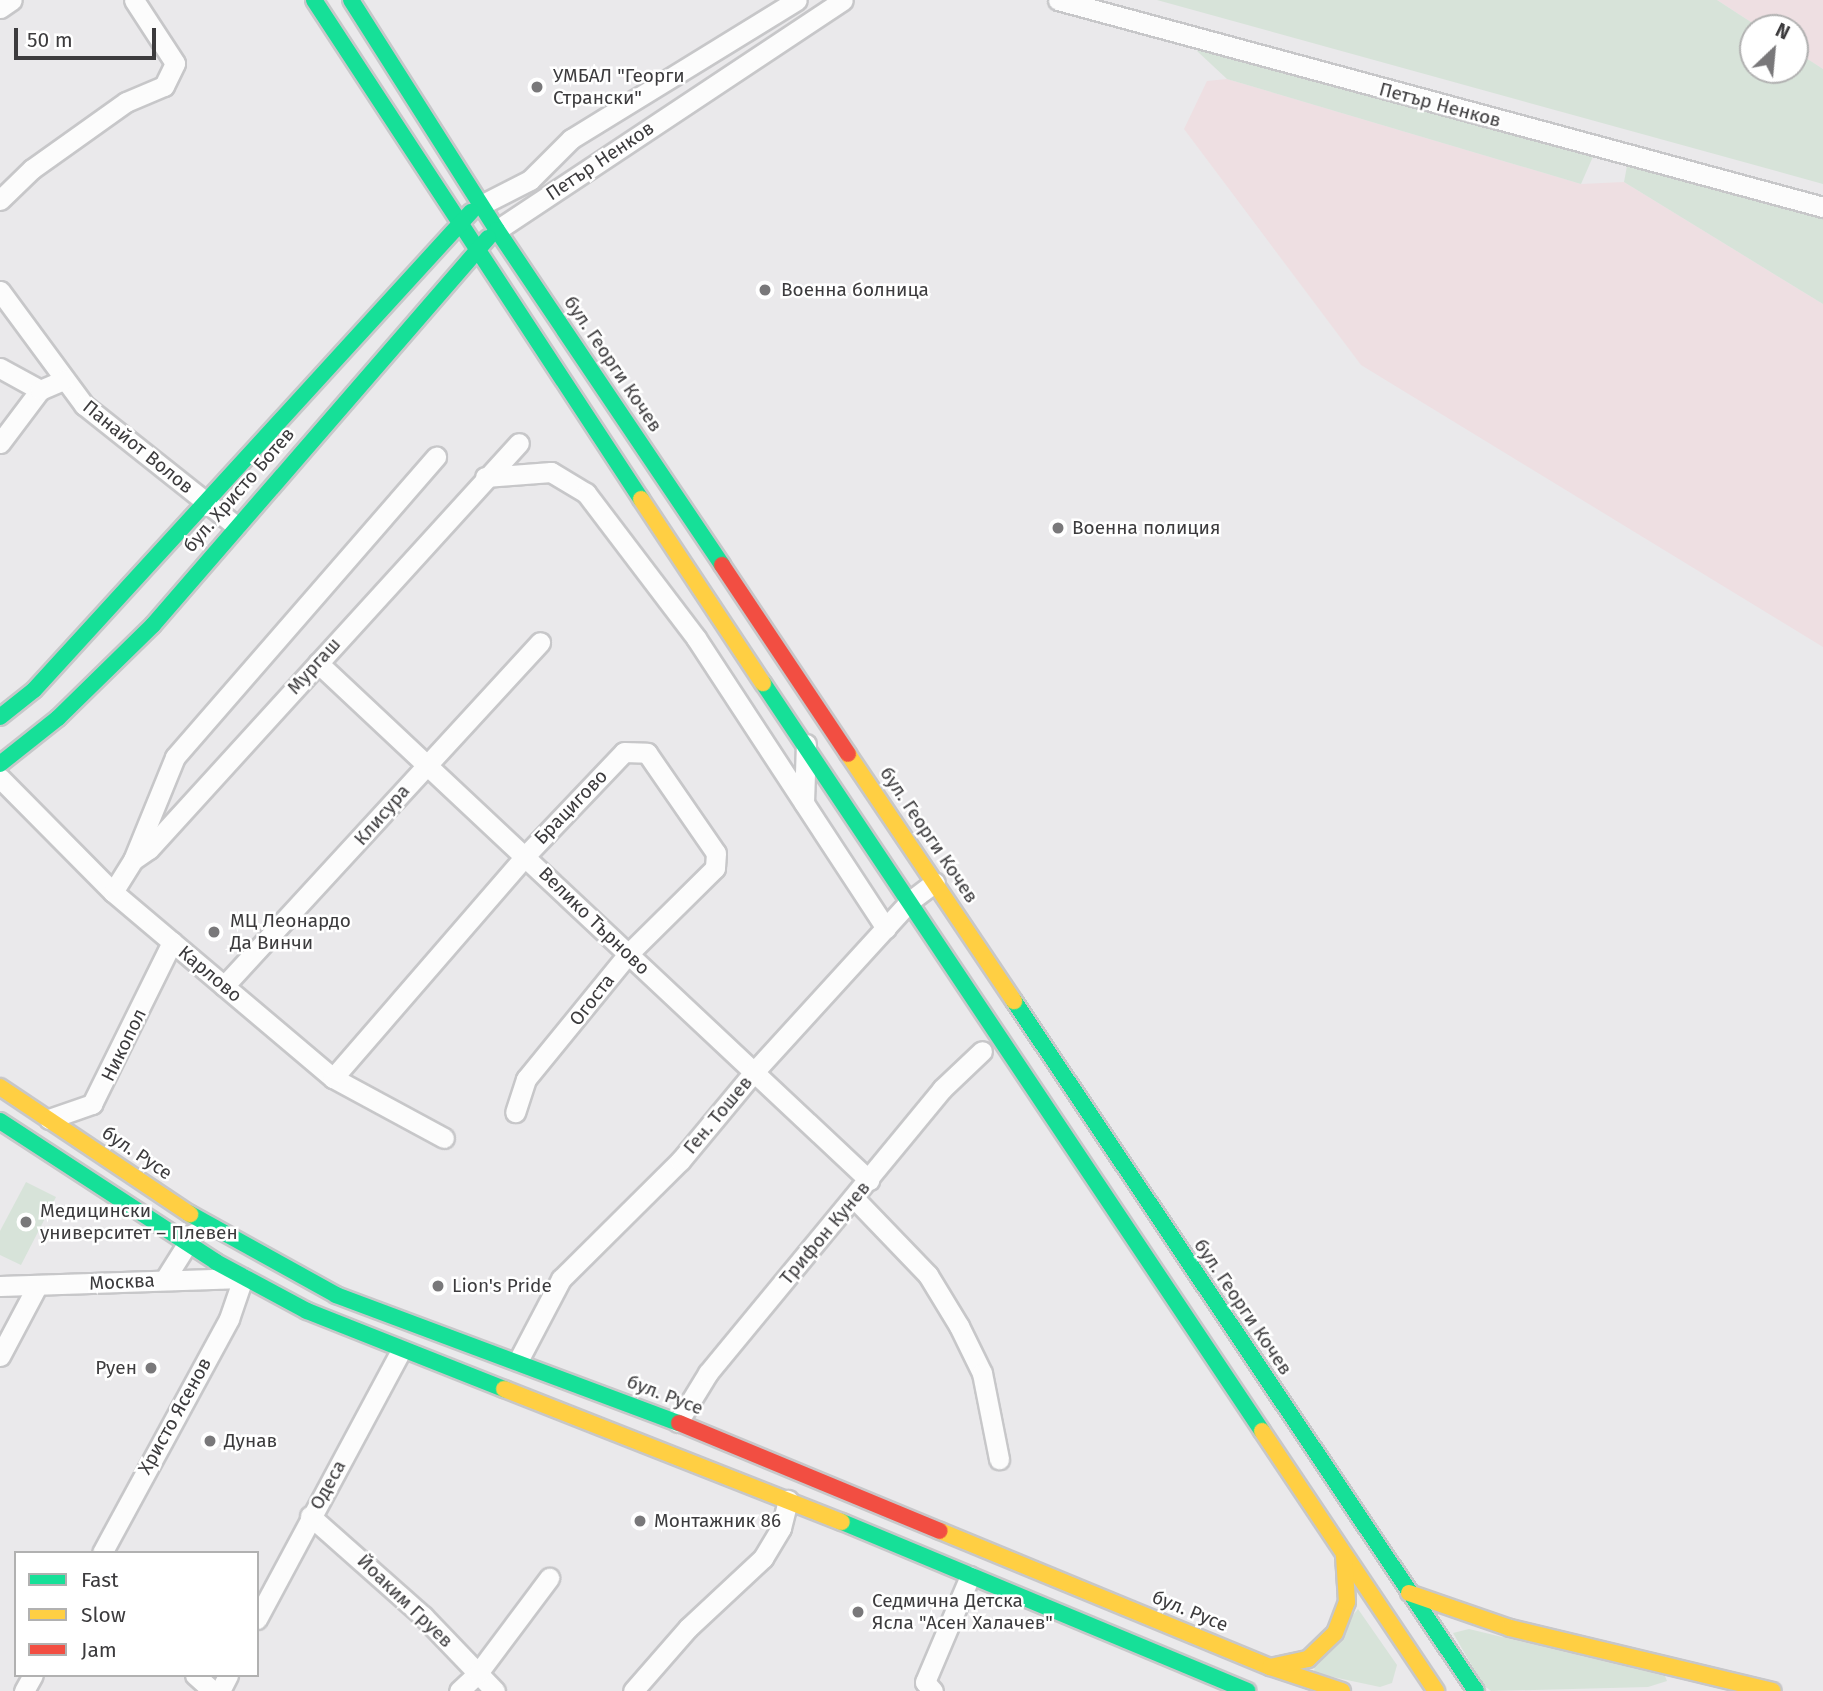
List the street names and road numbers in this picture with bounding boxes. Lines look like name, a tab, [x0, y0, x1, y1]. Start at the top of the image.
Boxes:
street label: Петър Ненков	[1377, 78, 1503, 132]
street label: Петър Ненков	[542, 117, 658, 205]
street label: бул. Георги Кочев	[559, 292, 667, 436]
street label: Панайот Волов	[78, 395, 198, 499]
street label: бул. Христо Ботев	[179, 423, 299, 557]
street label: Мургаш	[283, 633, 345, 699]
street label: бул. Георги Кочев	[875, 763, 983, 907]
street label: Брацигово	[530, 765, 612, 849]
street label: Клисура	[349, 780, 415, 850]
street label: Велико Търново	[534, 862, 654, 980]
street label: Карлово	[173, 941, 247, 1007]
street label: Огоста	[565, 970, 619, 1030]
street label: Никопол	[97, 1005, 151, 1085]
street label: Ген. Тошев	[679, 1071, 757, 1159]
street label: бул. Русе	[98, 1121, 176, 1185]
street label: Трифон Кунев	[775, 1177, 875, 1289]
street label: бул. Георги Кочев	[1189, 1235, 1297, 1379]
street label: Москва	[89, 1269, 155, 1295]
street label: Христо Ясенов	[134, 1354, 216, 1478]
street label: бул. Русе	[624, 1370, 706, 1420]
street label: Одеса	[305, 1456, 351, 1514]
street label: Йоаким Груев	[352, 1550, 458, 1652]
street label: бул. Русе	[1149, 1585, 1231, 1637]

